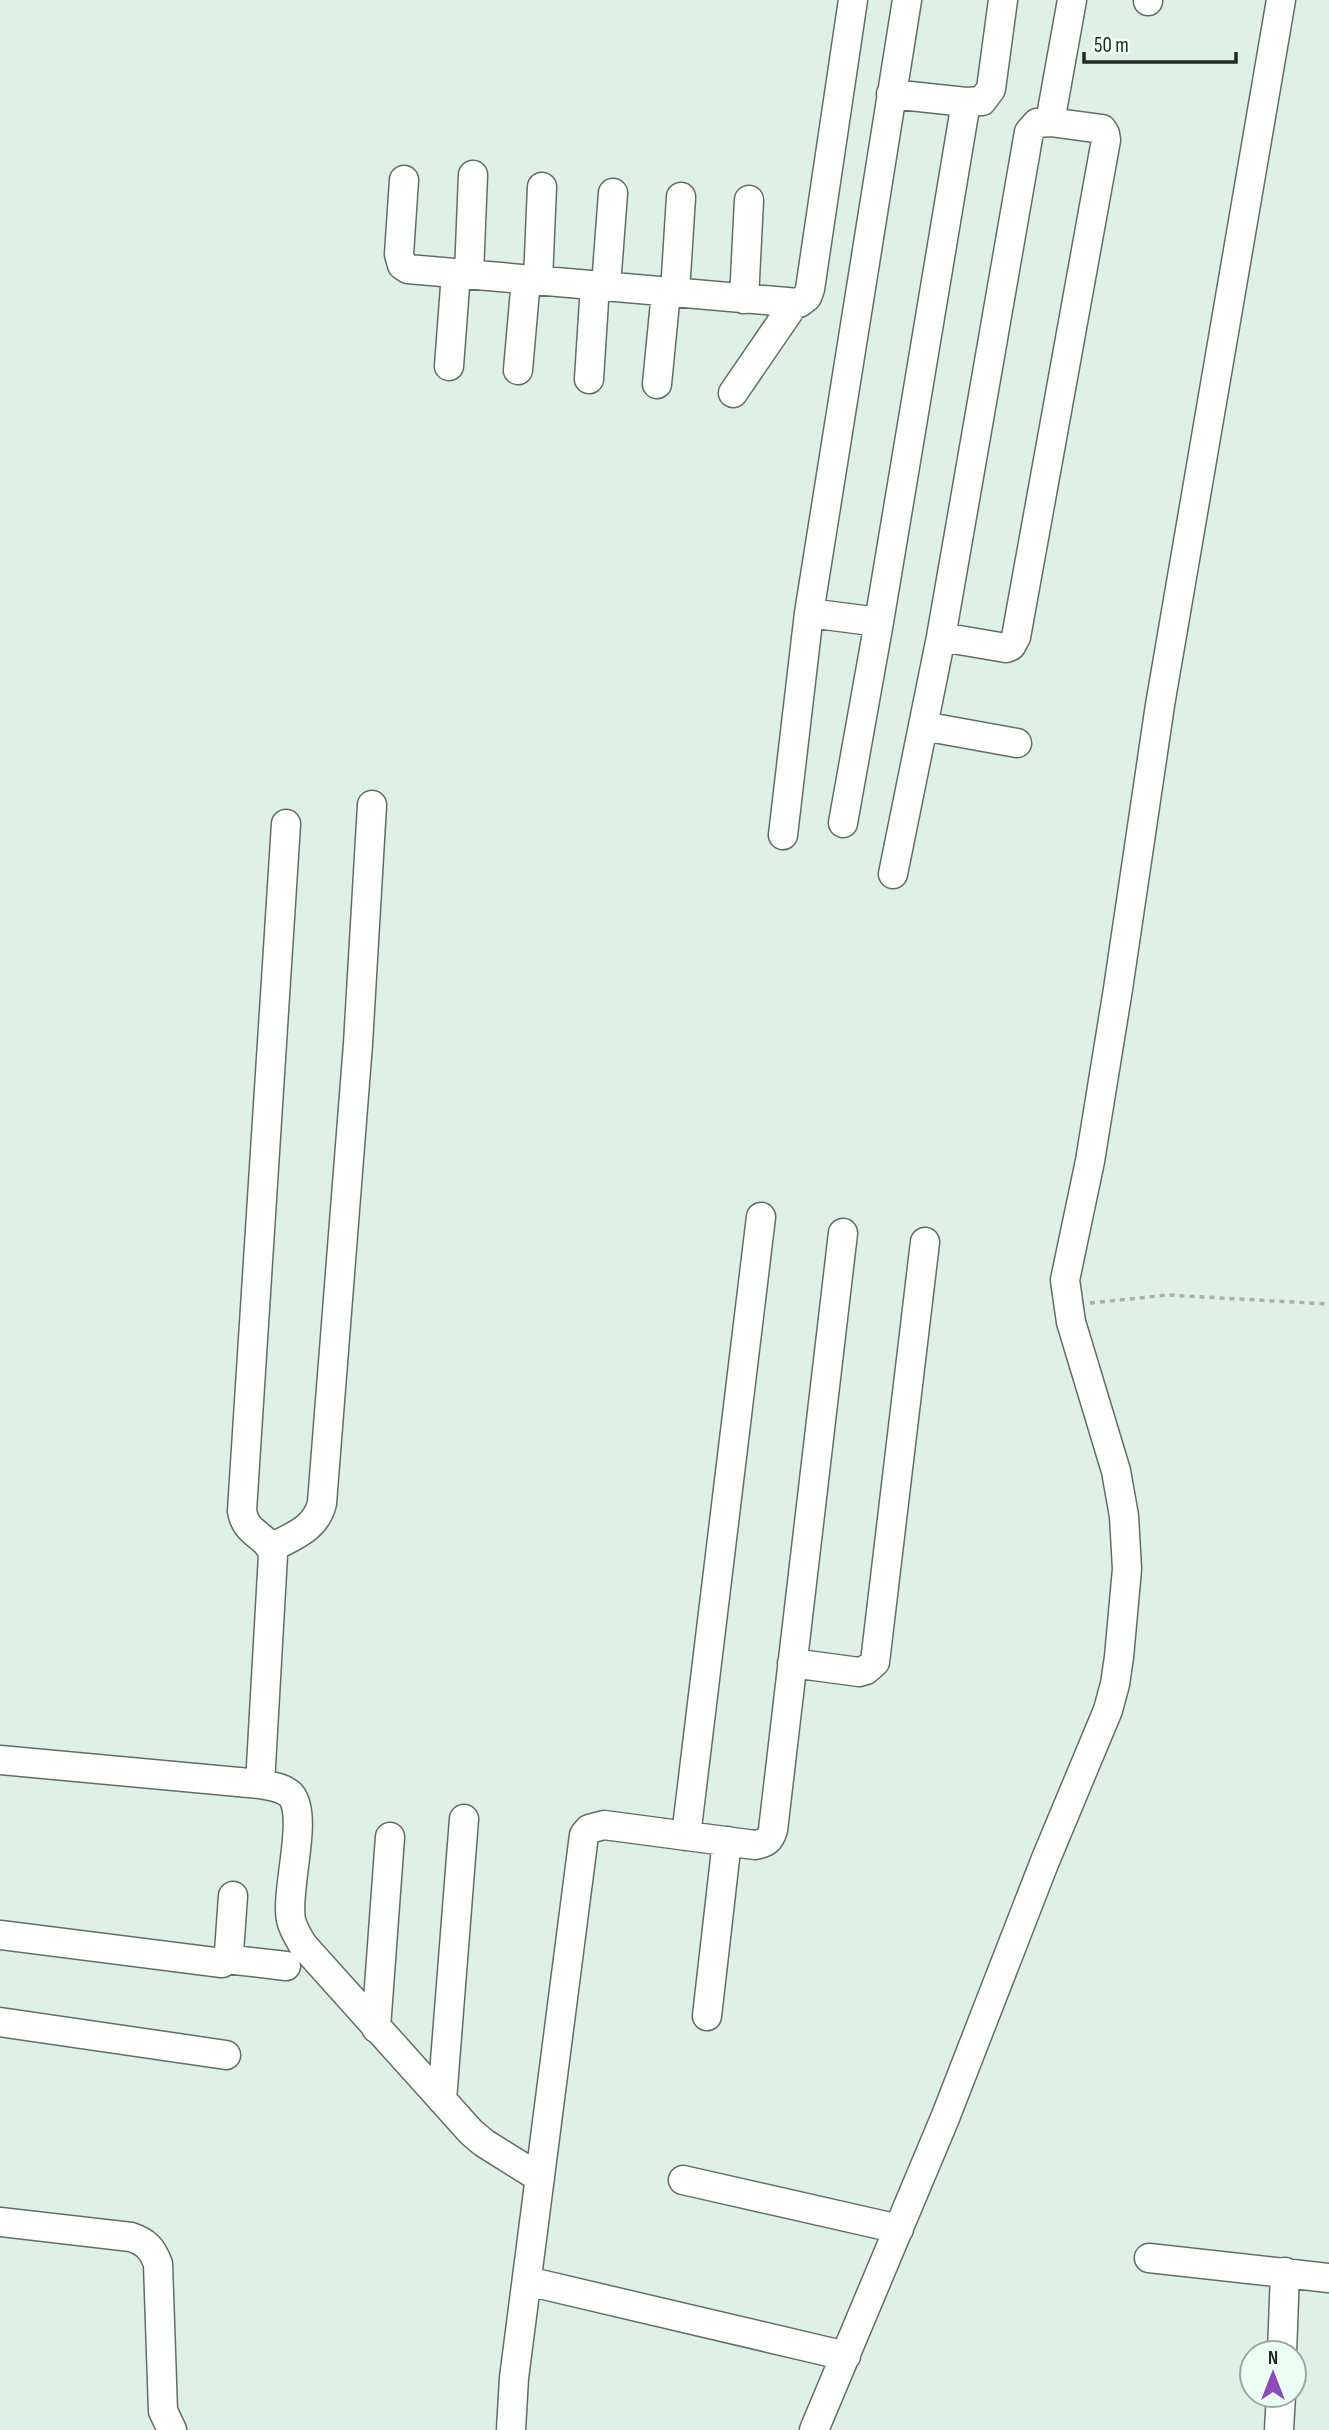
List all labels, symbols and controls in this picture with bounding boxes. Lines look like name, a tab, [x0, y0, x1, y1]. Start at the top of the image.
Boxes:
scale bar	[1084, 21, 1236, 65]
text: 50 m	[1094, 33, 1129, 58]
north arrow	[1238, 2339, 1308, 2409]
text: N	[1268, 2347, 1278, 2370]

